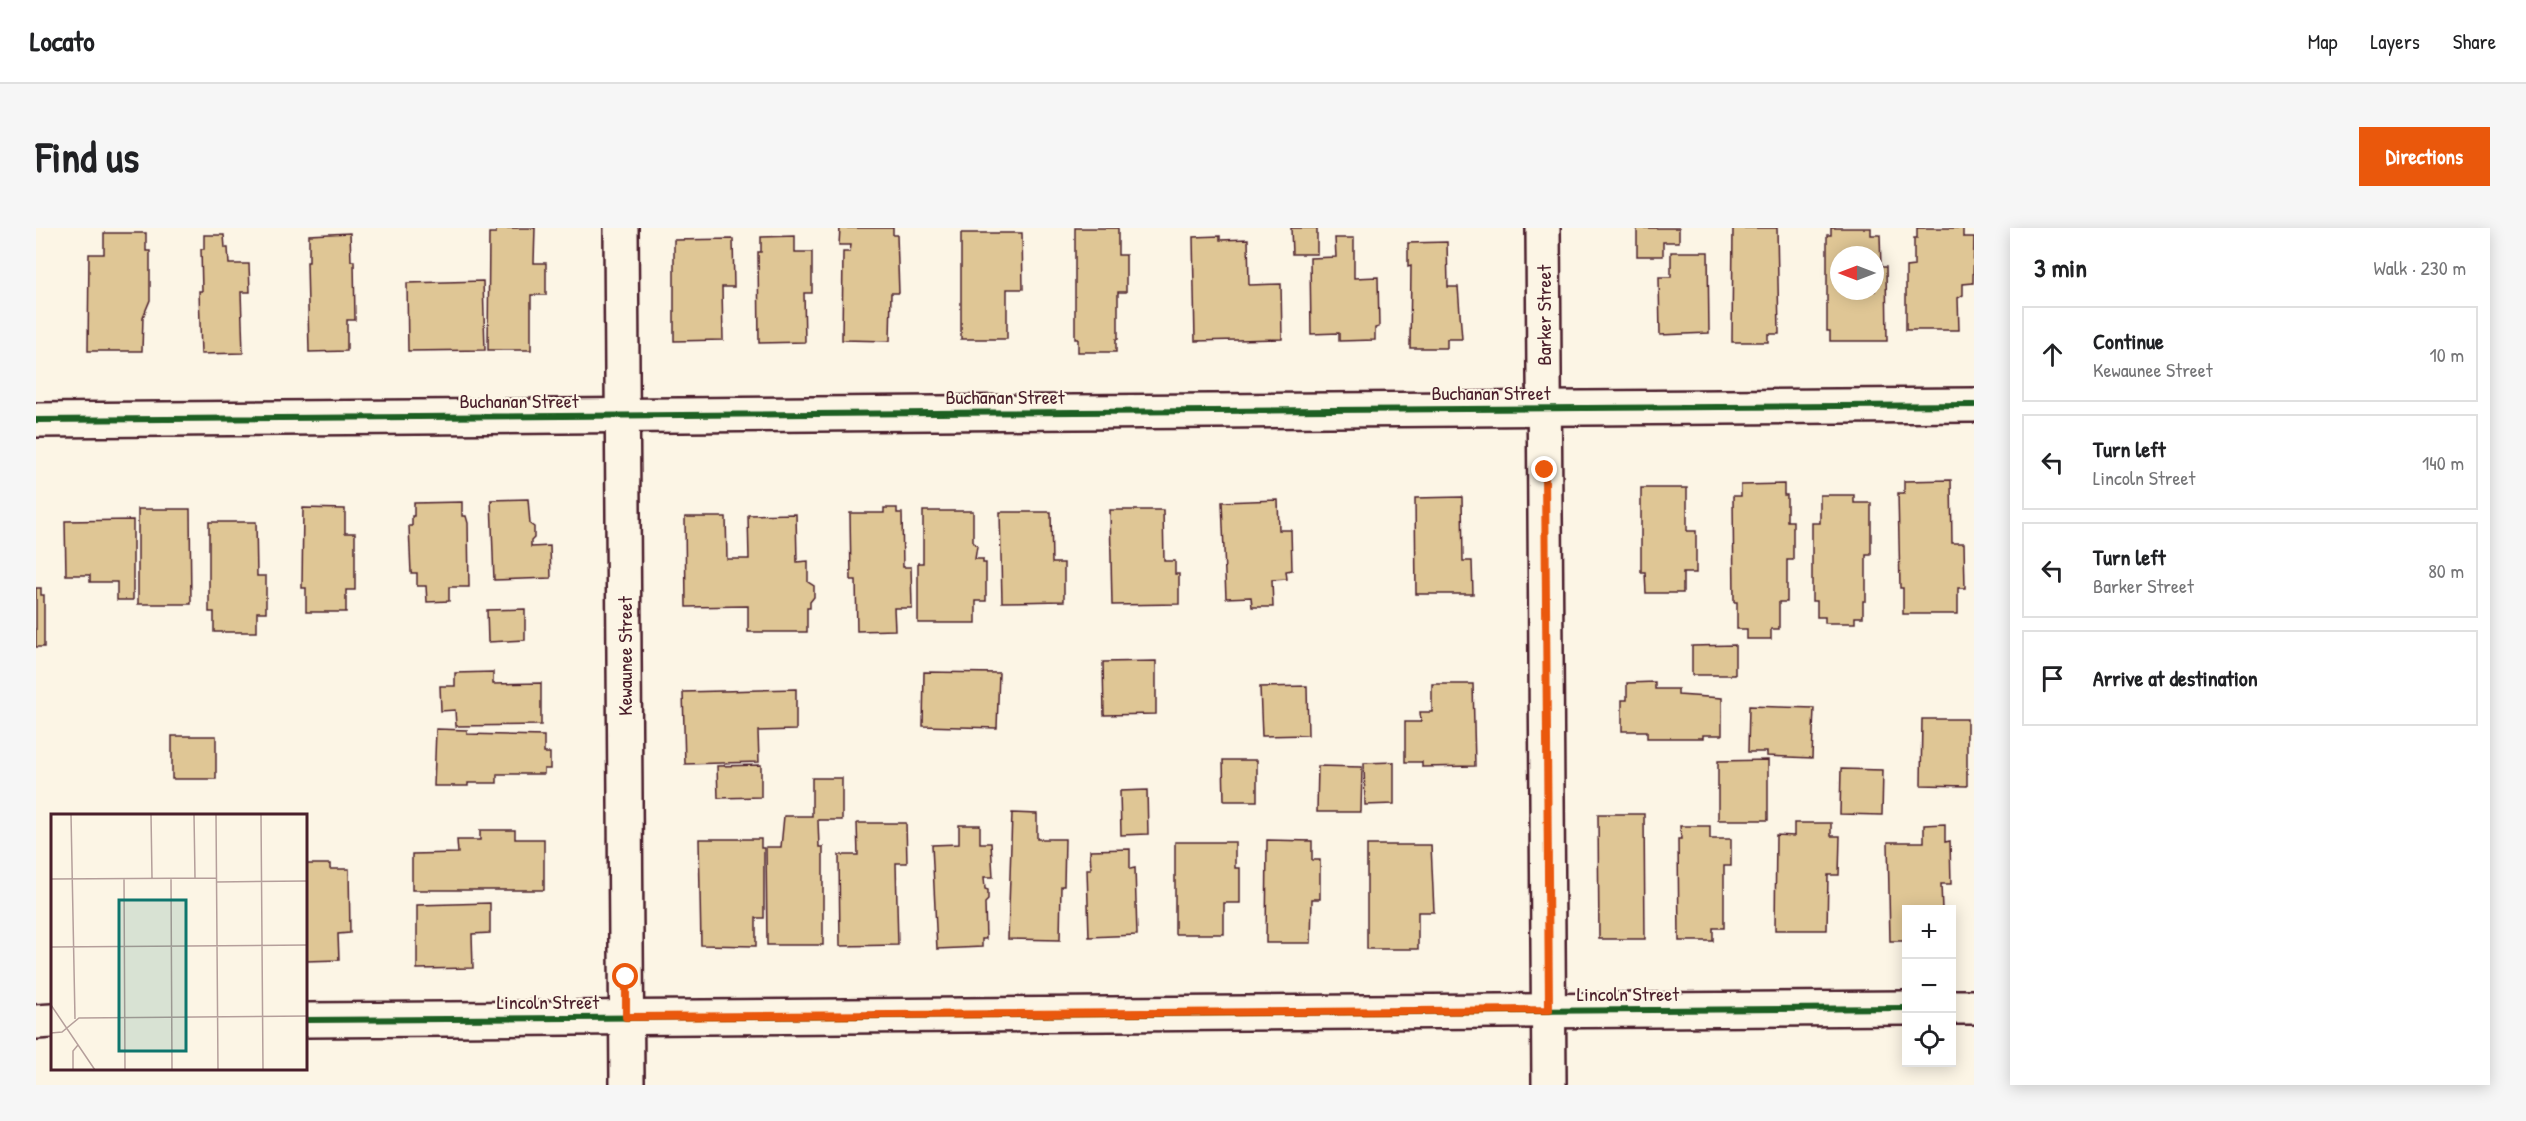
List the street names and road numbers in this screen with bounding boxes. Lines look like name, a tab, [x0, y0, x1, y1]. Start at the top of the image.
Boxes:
street label: Barker Street	[1530, 263, 1557, 365]
street label: Buchanan Street	[1431, 379, 1552, 406]
street label: Buchanan Street	[945, 383, 1066, 410]
street label: Buchanan Street	[459, 387, 580, 414]
street label: Kewaunee Street	[611, 595, 638, 716]
street label: Lincoln Street	[1577, 980, 1680, 1007]
street label: Lincoln Street	[497, 988, 600, 1015]

